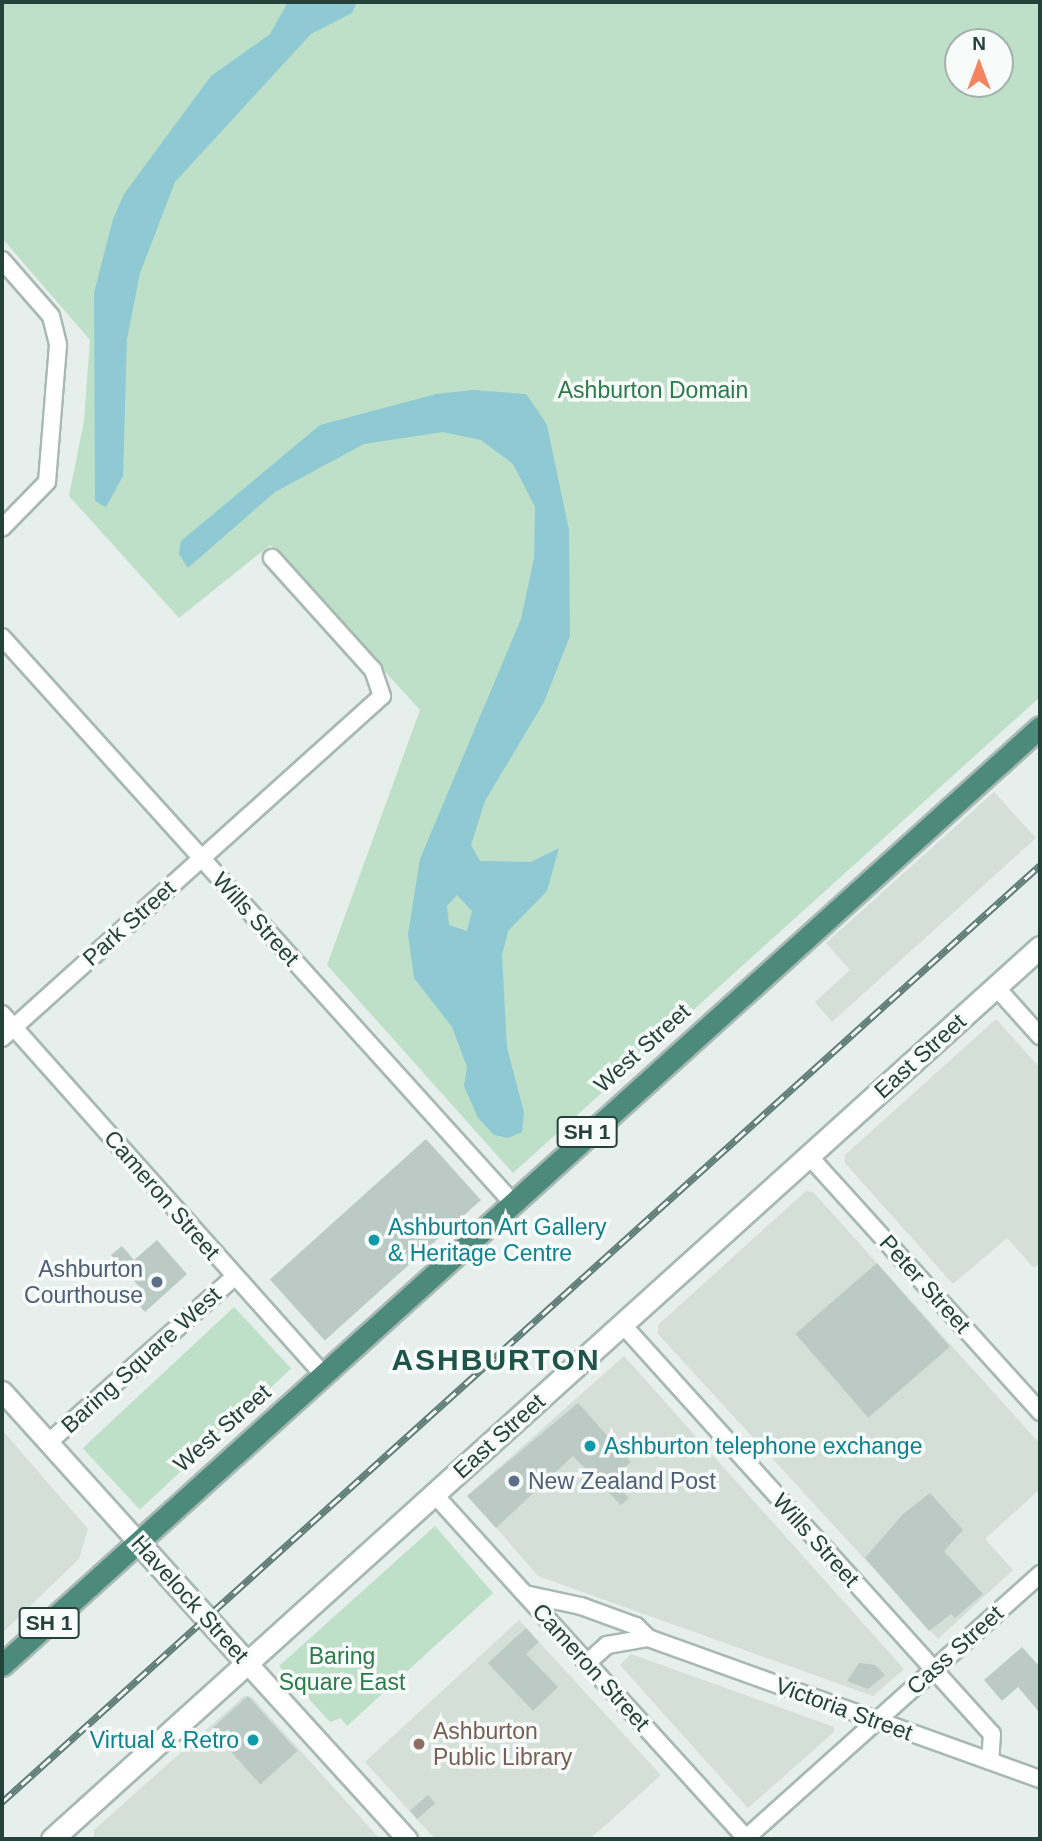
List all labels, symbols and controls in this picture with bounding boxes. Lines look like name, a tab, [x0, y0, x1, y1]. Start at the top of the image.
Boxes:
north arrow	[944, 28, 1014, 98]
text: N	[972, 33, 986, 54]
park label: Ashburton Domain	[558, 376, 748, 404]
street label: Wills Street	[207, 867, 305, 971]
street label: Park Street	[77, 874, 181, 972]
street label: West Street	[588, 998, 696, 1098]
street label: East Street	[868, 1008, 972, 1104]
road number: SH 1	[556, 1114, 618, 1150]
street label: Cameron Street	[98, 1125, 226, 1265]
place label: Ashburton Art Gallery & Heritage Centre	[388, 1213, 608, 1267]
street label: Peter Street	[874, 1229, 976, 1339]
marker: Ashburton Art Gallery & Heritage Centre	[366, 1232, 382, 1248]
place label: Ashburton Courthouse	[24, 1255, 143, 1309]
marker: Ashburton Courthouse	[149, 1274, 165, 1290]
street label: Baring Square West	[55, 1281, 227, 1439]
district label: ASHBURTON	[393, 1342, 599, 1378]
street label: West Street	[168, 1378, 276, 1478]
street label: East Street	[447, 1388, 551, 1484]
place label: Ashburton telephone exchange	[604, 1432, 922, 1460]
marker: Ashburton telephone exchange	[582, 1438, 598, 1454]
place label: New Zealand Post	[528, 1467, 716, 1495]
marker: New Zealand Post	[506, 1473, 522, 1489]
street label: Wills Street	[767, 1488, 865, 1592]
street label: Havelock Street	[125, 1529, 255, 1669]
street label: Cameron Street	[526, 1597, 656, 1737]
street label: Cass Street	[901, 1600, 1009, 1700]
road number: SH 1	[18, 1606, 80, 1640]
park label: Baring Square East	[279, 1642, 405, 1696]
street label: Victoria Street	[772, 1671, 916, 1747]
place label: Ashburton Public Library	[433, 1717, 572, 1771]
place label: Virtual & Retro	[90, 1726, 239, 1754]
marker: Virtual & Retro	[245, 1732, 261, 1748]
marker: Ashburton Public Library	[411, 1736, 427, 1752]

